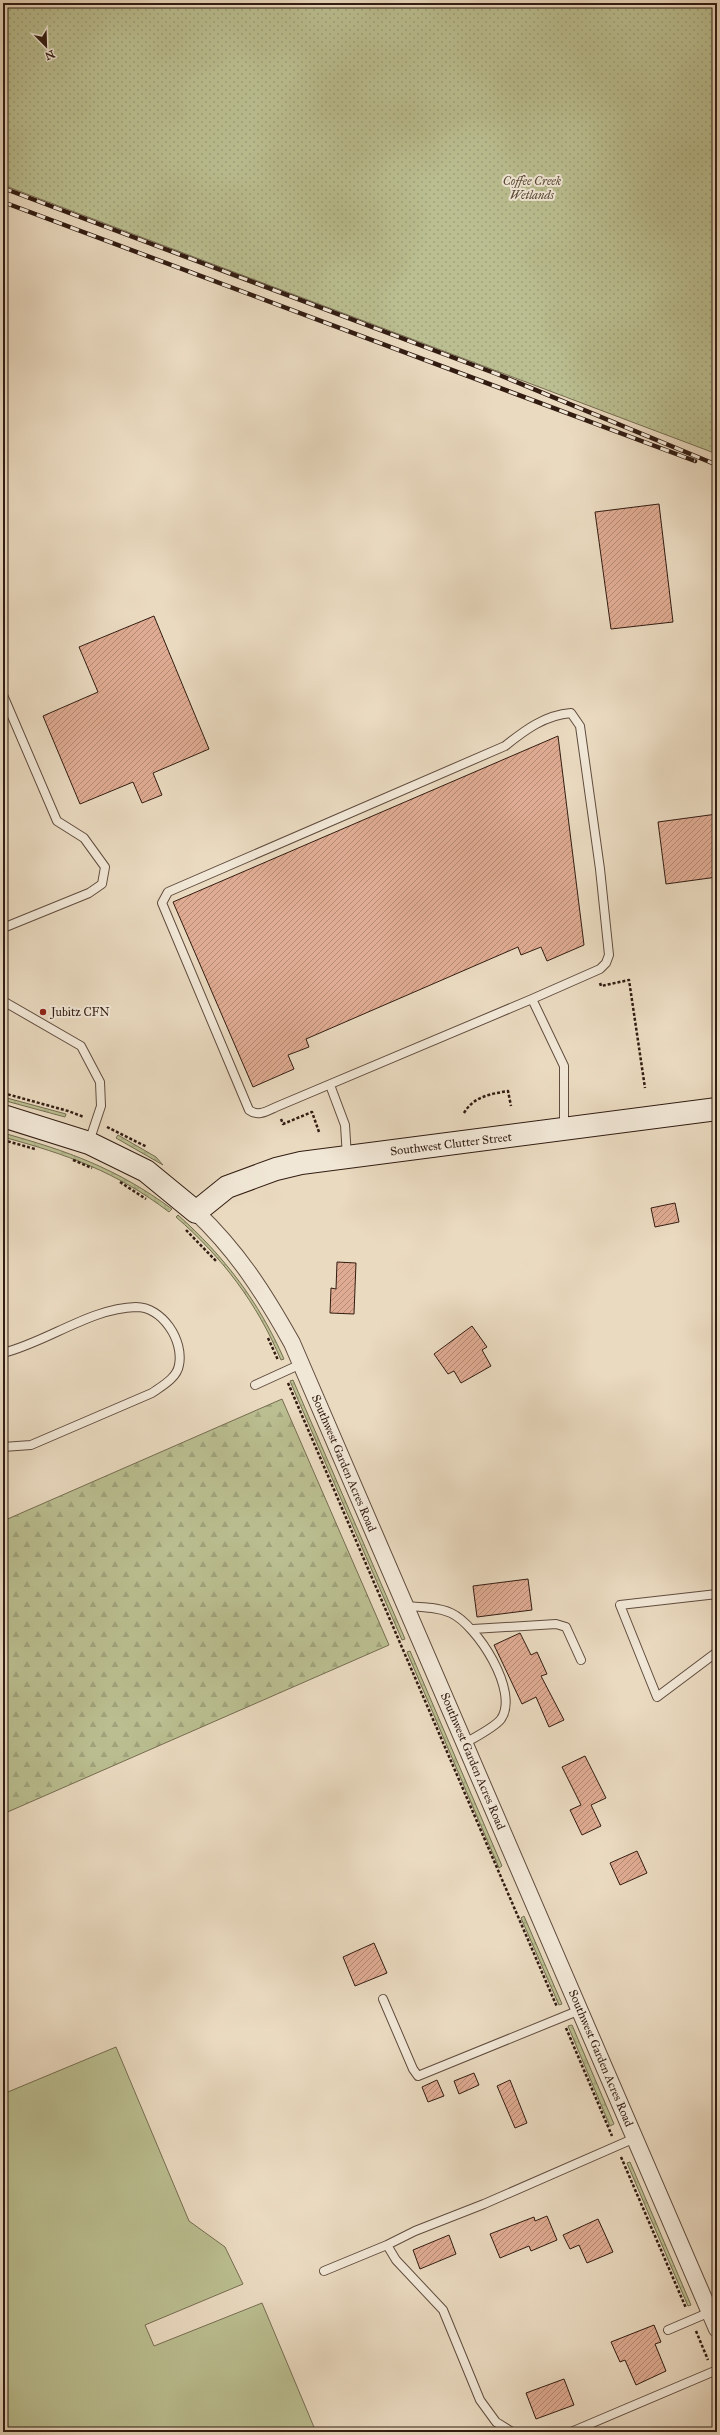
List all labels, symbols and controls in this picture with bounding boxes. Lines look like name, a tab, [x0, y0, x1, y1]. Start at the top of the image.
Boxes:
north arrow	[26, 26, 66, 66]
text: N	[42, 47, 57, 63]
park label: Coffee Creek Wetlands	[503, 174, 562, 202]
place label: Jubitz CFN	[49, 1005, 110, 1020]
marker: Jubitz CFN	[38, 1007, 48, 1017]
street label: Southwest Clutter Street	[389, 1130, 513, 1158]
street label: Southwest Garden Acres Road	[309, 1392, 379, 1534]
street label: Southwest Garden Acres Road	[438, 1690, 508, 1832]
street label: Southwest Garden Acres Road	[566, 1987, 636, 2129]

